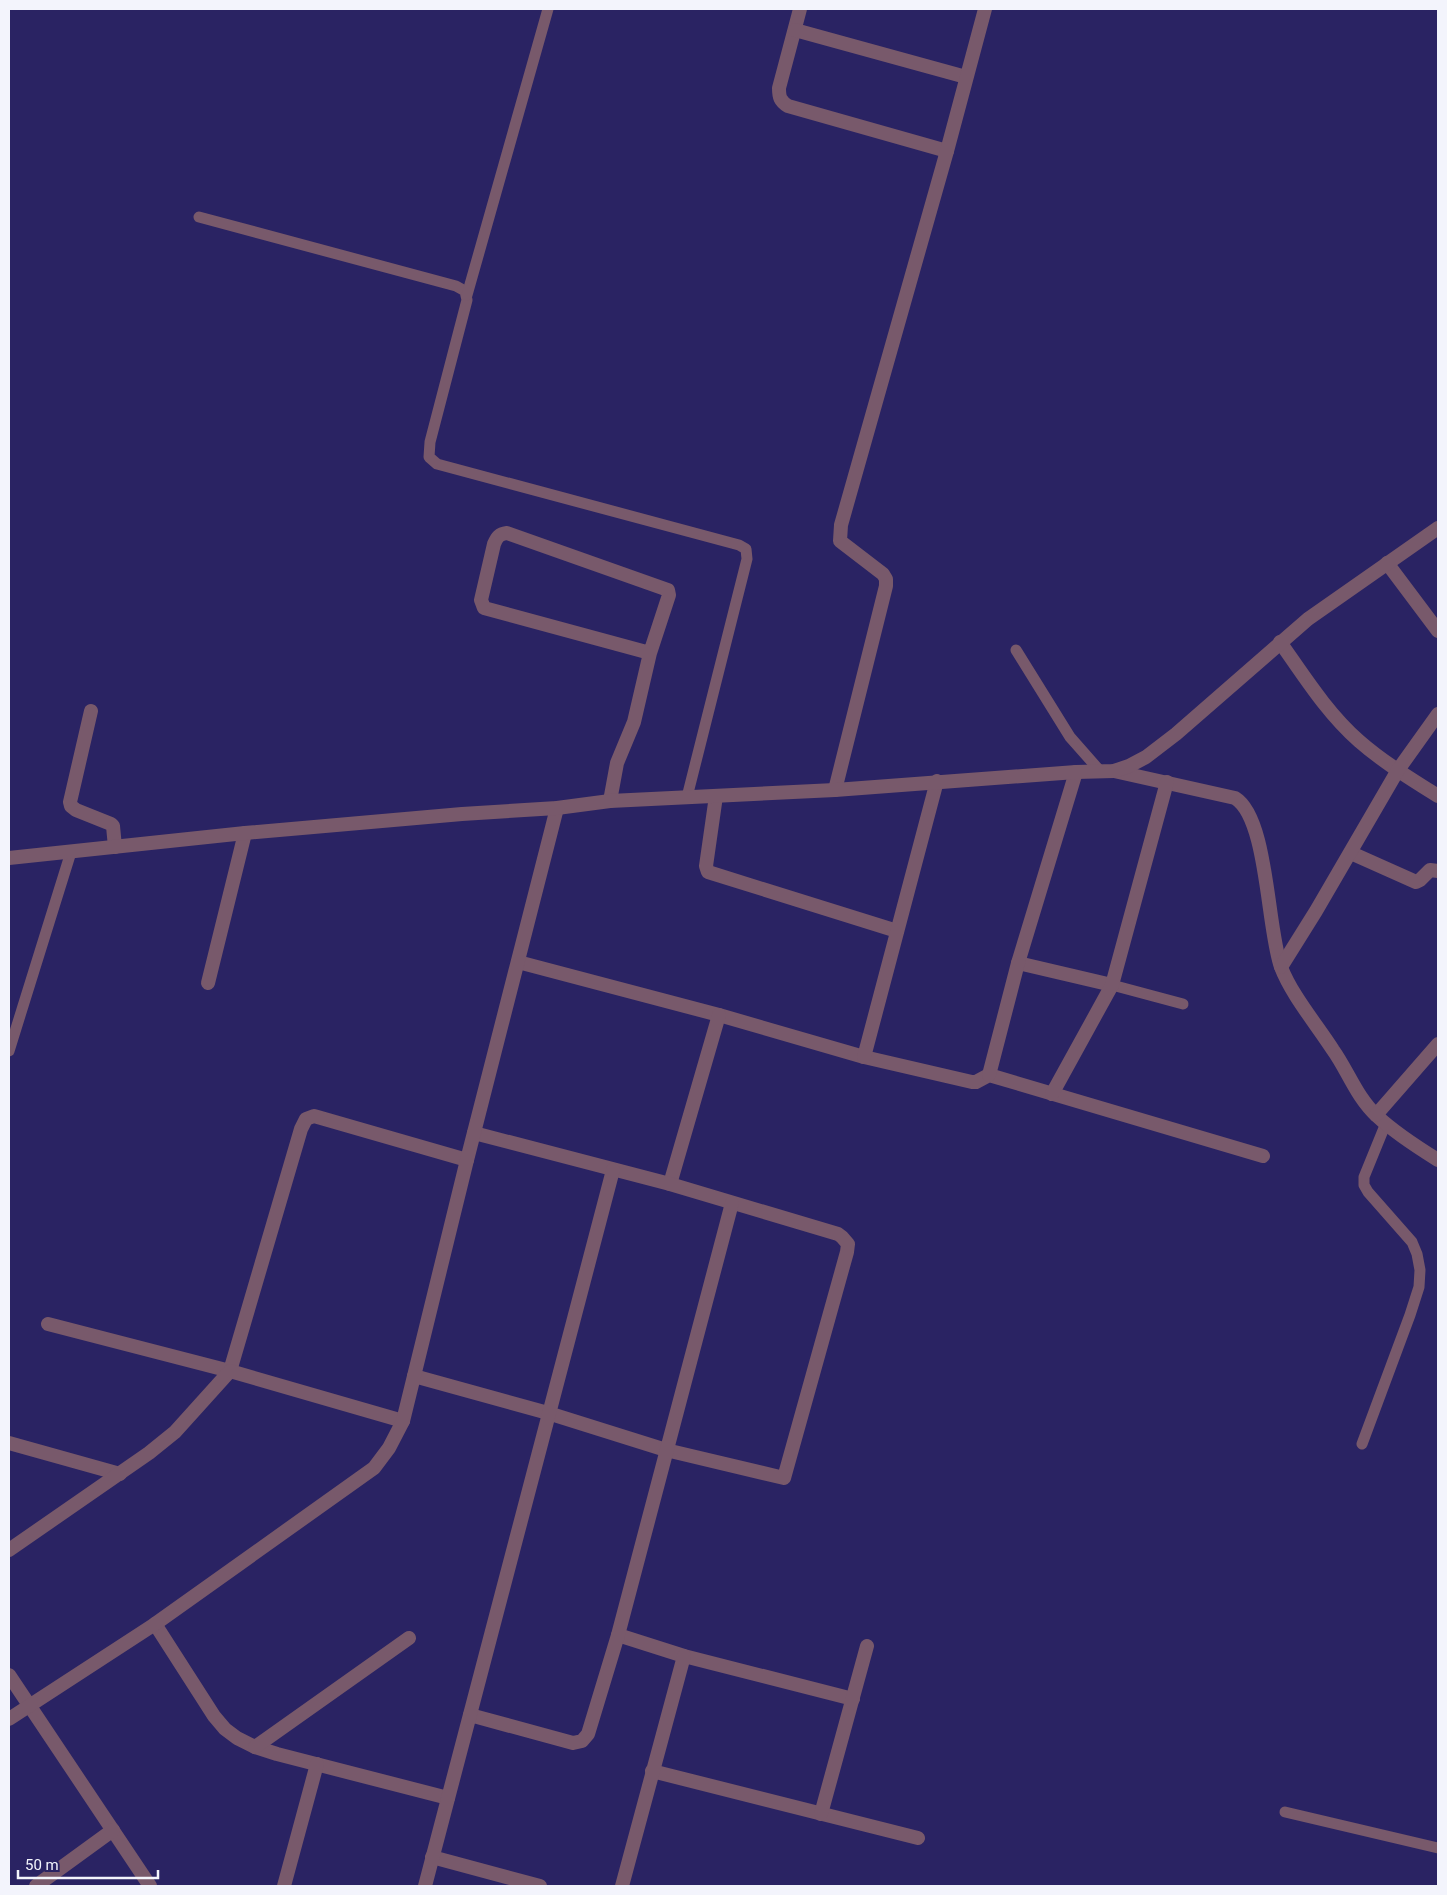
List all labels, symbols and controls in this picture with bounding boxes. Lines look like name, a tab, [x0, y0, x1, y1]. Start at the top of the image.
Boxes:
scale bar	[18, 1848, 158, 1880]
text: 50 m	[25, 1856, 59, 1874]

